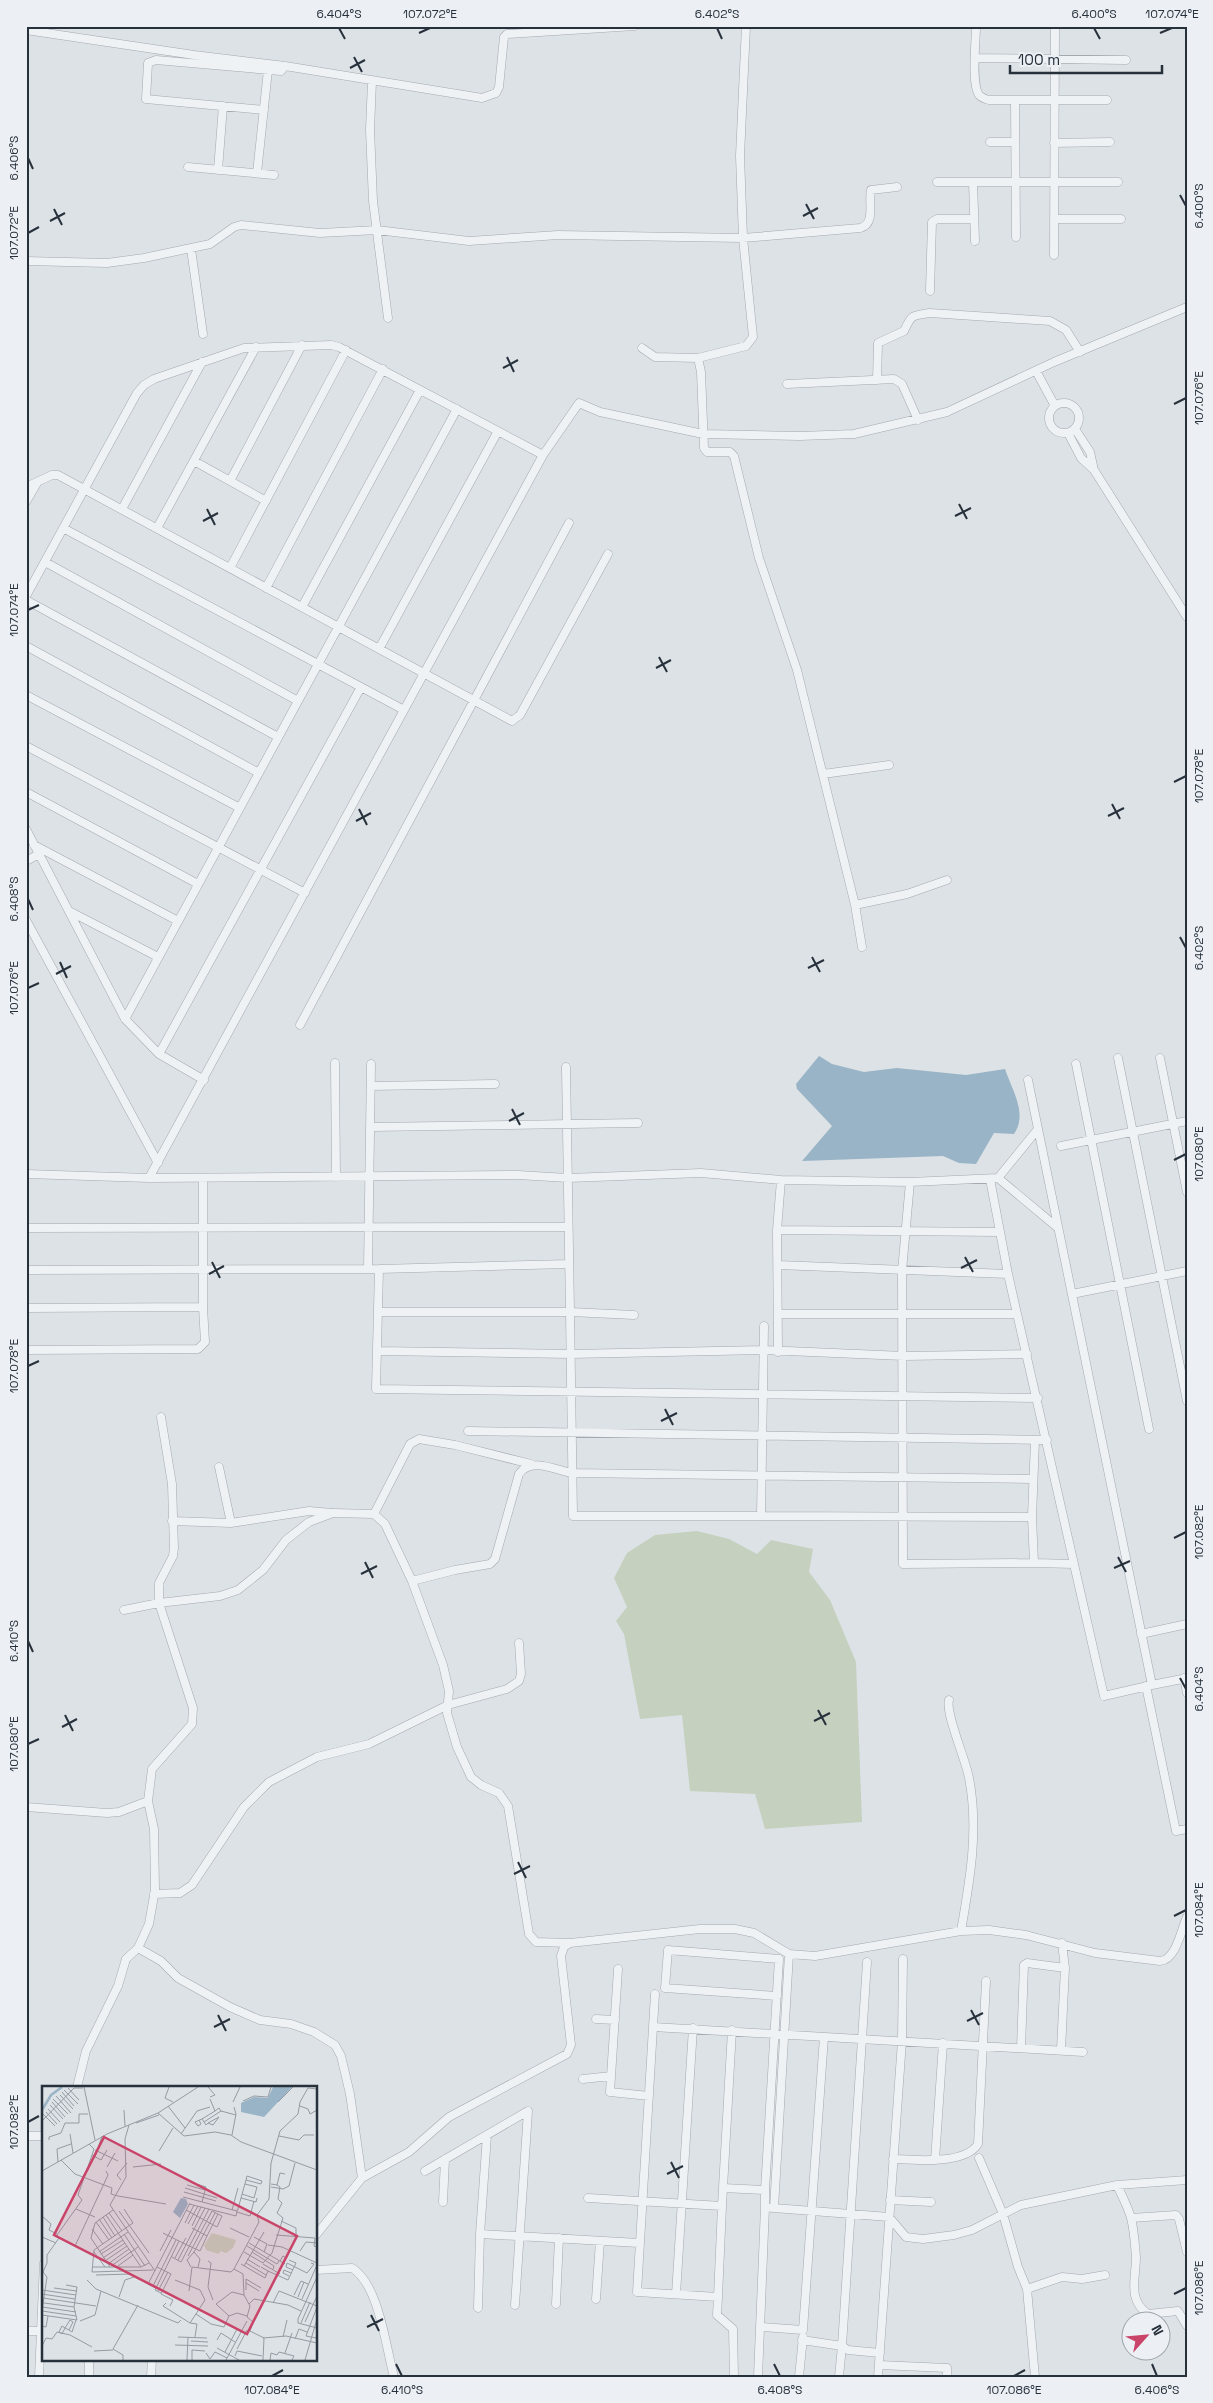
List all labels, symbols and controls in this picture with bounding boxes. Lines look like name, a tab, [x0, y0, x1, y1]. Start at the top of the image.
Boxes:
text: 6.404°S	[317, 6, 362, 22]
text: 107.072°E	[403, 6, 457, 22]
text: 6.402°S	[695, 6, 739, 22]
text: 6.400°S	[1071, 6, 1117, 22]
text: 107.074°E	[1145, 6, 1199, 22]
scale bar	[1010, 42, 1163, 74]
text: 100 m	[1018, 50, 1060, 69]
text: 6.406°S	[6, 136, 22, 180]
text: 6.400°S	[1191, 183, 1207, 229]
text: 107.072°E	[6, 206, 22, 260]
text: 107.076°E	[1191, 371, 1207, 425]
text: 107.074°E	[6, 583, 22, 637]
text: 107.078°E	[1191, 749, 1207, 803]
text: 6.408°S	[6, 877, 22, 921]
text: 6.402°S	[1191, 926, 1207, 970]
text: 107.076°E	[6, 961, 22, 1015]
text: 107.080°E	[1191, 1126, 1207, 1182]
text: 107.078°E	[6, 1339, 22, 1393]
text: 107.082°E	[1191, 1504, 1207, 1560]
text: 6.410°S	[6, 1620, 22, 1662]
text: 6.404°S	[1191, 1667, 1207, 1712]
text: 107.080°E	[6, 1716, 22, 1772]
text: 107.084°E	[1191, 1882, 1207, 1938]
inset map	[42, 2086, 318, 2360]
text: 107.082°E	[6, 2094, 22, 2150]
text: 107.086°E	[1191, 2260, 1207, 2316]
north arrow	[1120, 2310, 1170, 2360]
text: N	[1147, 2322, 1168, 2338]
text: 107.084°E	[244, 2382, 300, 2398]
text: 6.410°S	[381, 2382, 423, 2398]
text: 6.408°S	[758, 2382, 802, 2398]
text: 107.086°E	[986, 2382, 1042, 2398]
text: 6.406°S	[1135, 2382, 1179, 2398]

